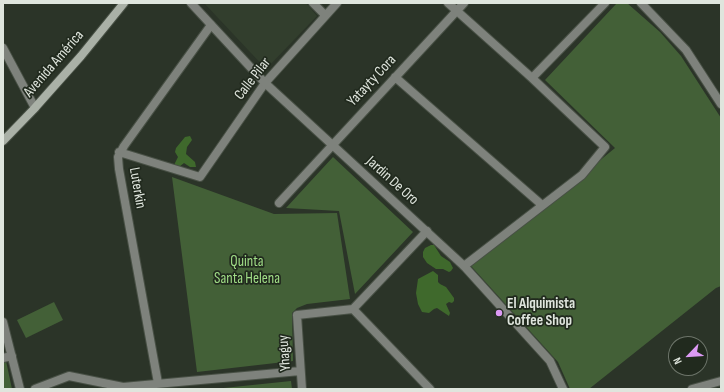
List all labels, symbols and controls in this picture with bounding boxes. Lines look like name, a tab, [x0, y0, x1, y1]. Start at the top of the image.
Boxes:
street label: Avenida América	[20, 27, 88, 101]
street label: Yatayty Cora	[344, 52, 400, 110]
street label: Calle Pilar	[231, 54, 275, 104]
street label: Jardin De Oro	[362, 153, 422, 209]
street label: Luterkin	[125, 166, 149, 210]
park label: Quinta Santa Helena	[214, 253, 280, 288]
place label: El Alquimista Coffee Shop	[507, 295, 575, 330]
marker: El Alquimista Coffee Shop	[494, 308, 504, 318]
street label: Yhaguy	[275, 334, 295, 372]
north arrow	[668, 336, 708, 376]
text: N	[670, 355, 685, 366]

